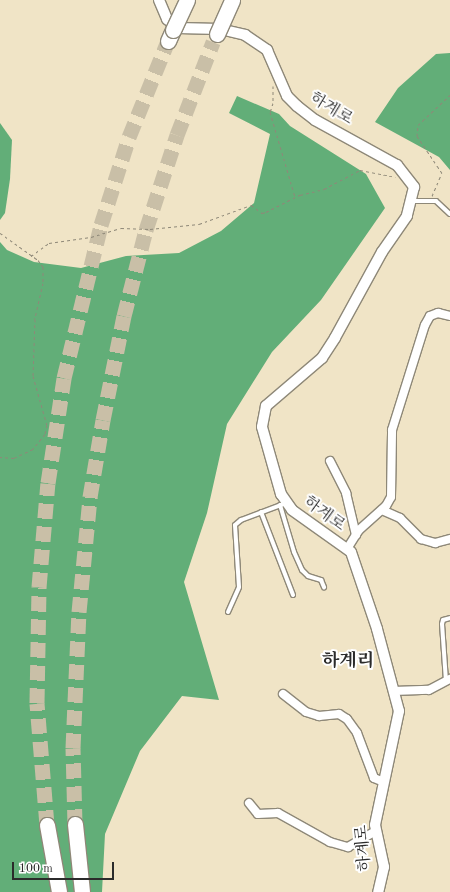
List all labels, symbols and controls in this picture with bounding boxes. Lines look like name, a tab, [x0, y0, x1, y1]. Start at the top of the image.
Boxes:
street label: 하계로	[306, 89, 356, 129]
street label: 하계로	[300, 493, 348, 535]
district label: 하계리	[322, 650, 374, 672]
street label: 하계로	[352, 824, 376, 872]
scale bar	[14, 854, 116, 880]
text: 100 m	[19, 863, 53, 875]

